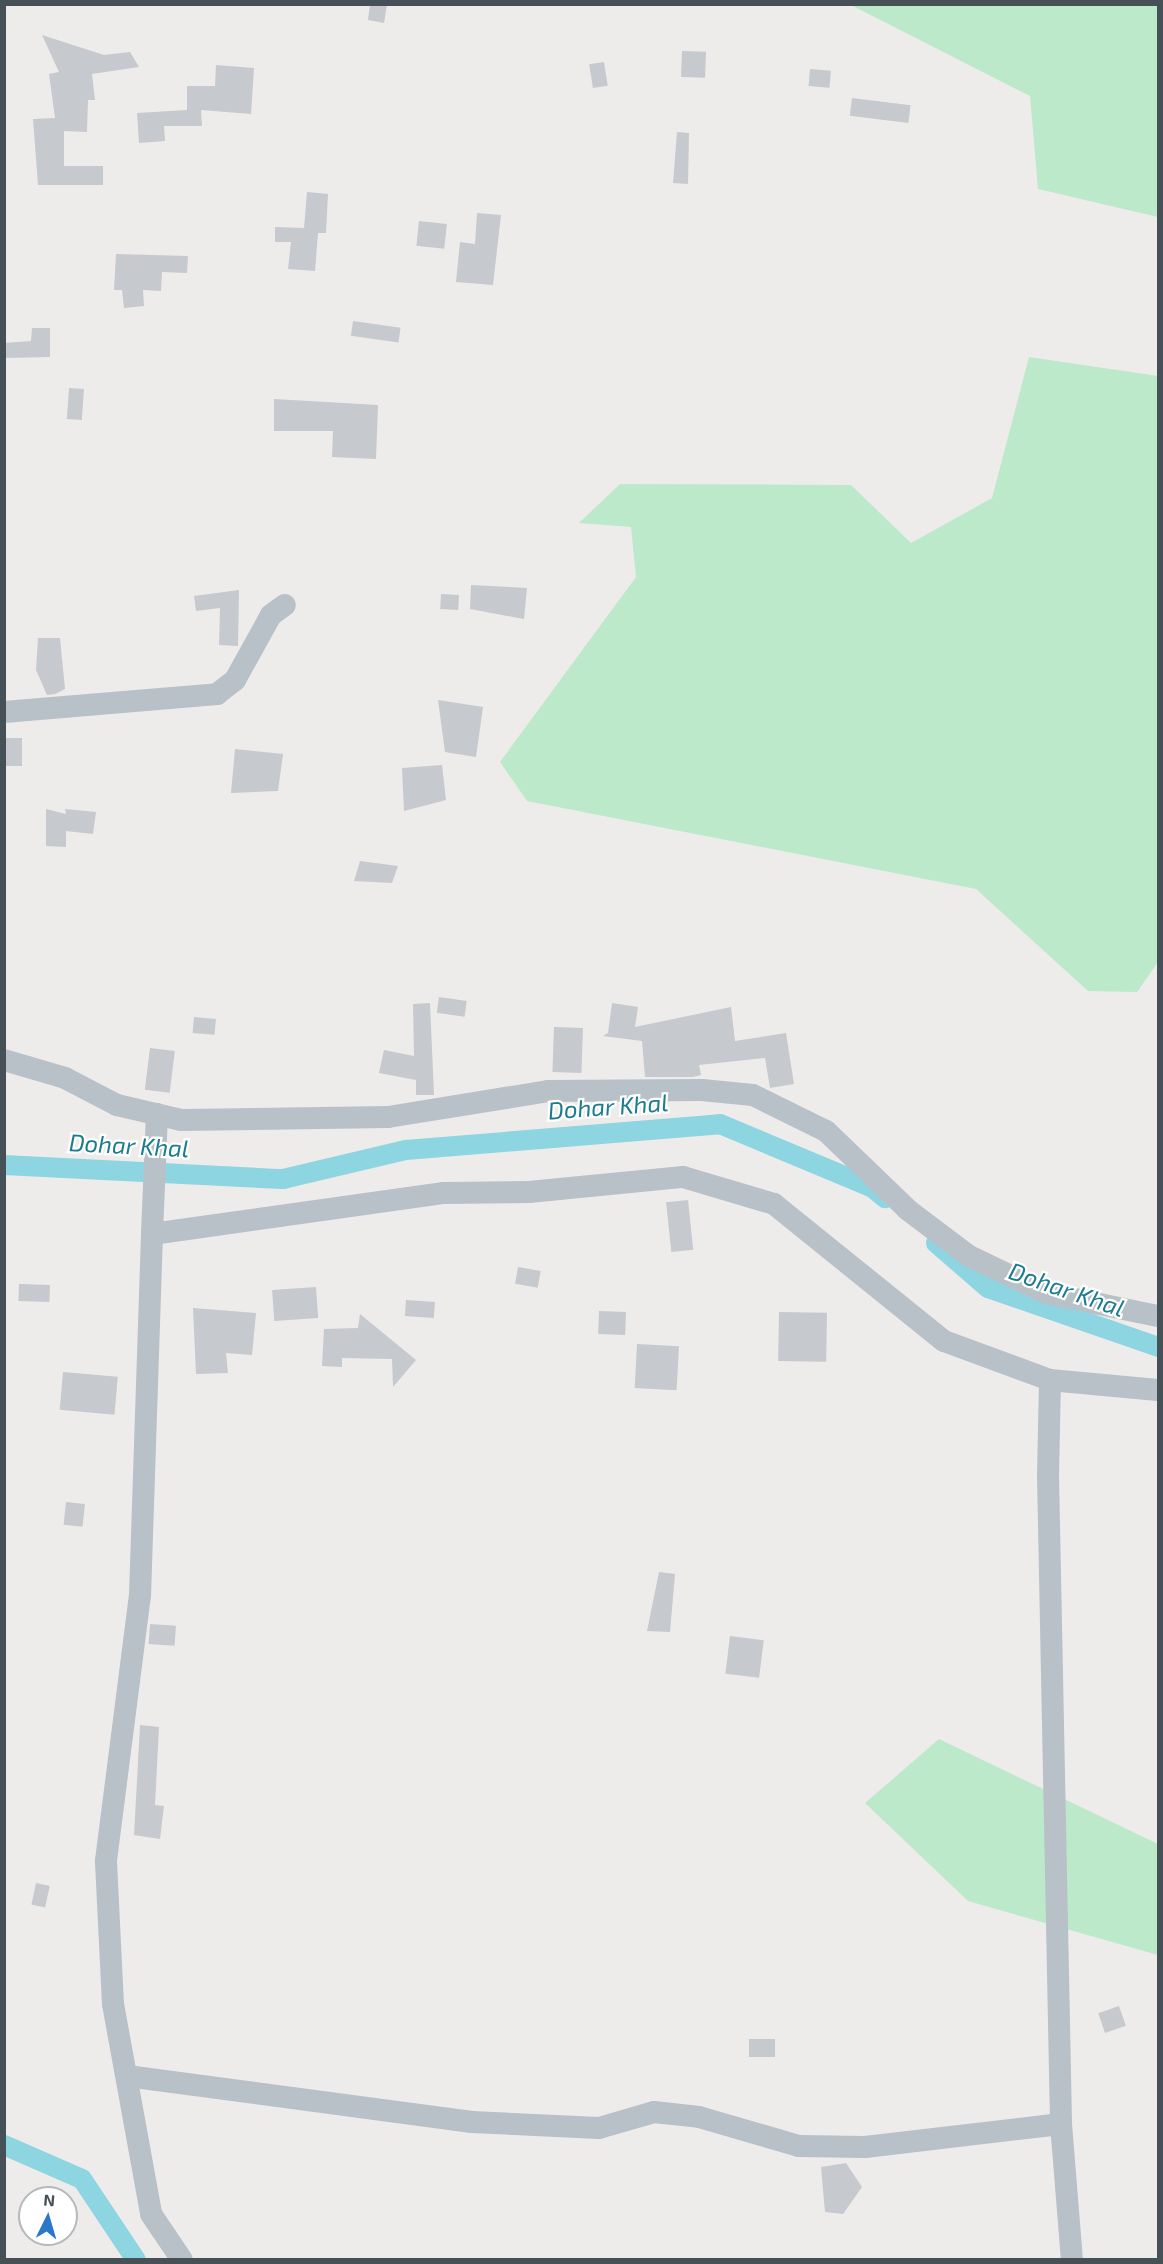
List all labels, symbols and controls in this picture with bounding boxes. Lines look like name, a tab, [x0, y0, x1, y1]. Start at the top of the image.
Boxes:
water label: Dohar Khal	[547, 1087, 669, 1125]
water label: Dohar Khal	[68, 1127, 190, 1163]
water label: Dohar Khal	[1005, 1256, 1129, 1322]
north arrow	[18, 2186, 78, 2246]
text: N	[43, 2190, 56, 2210]

